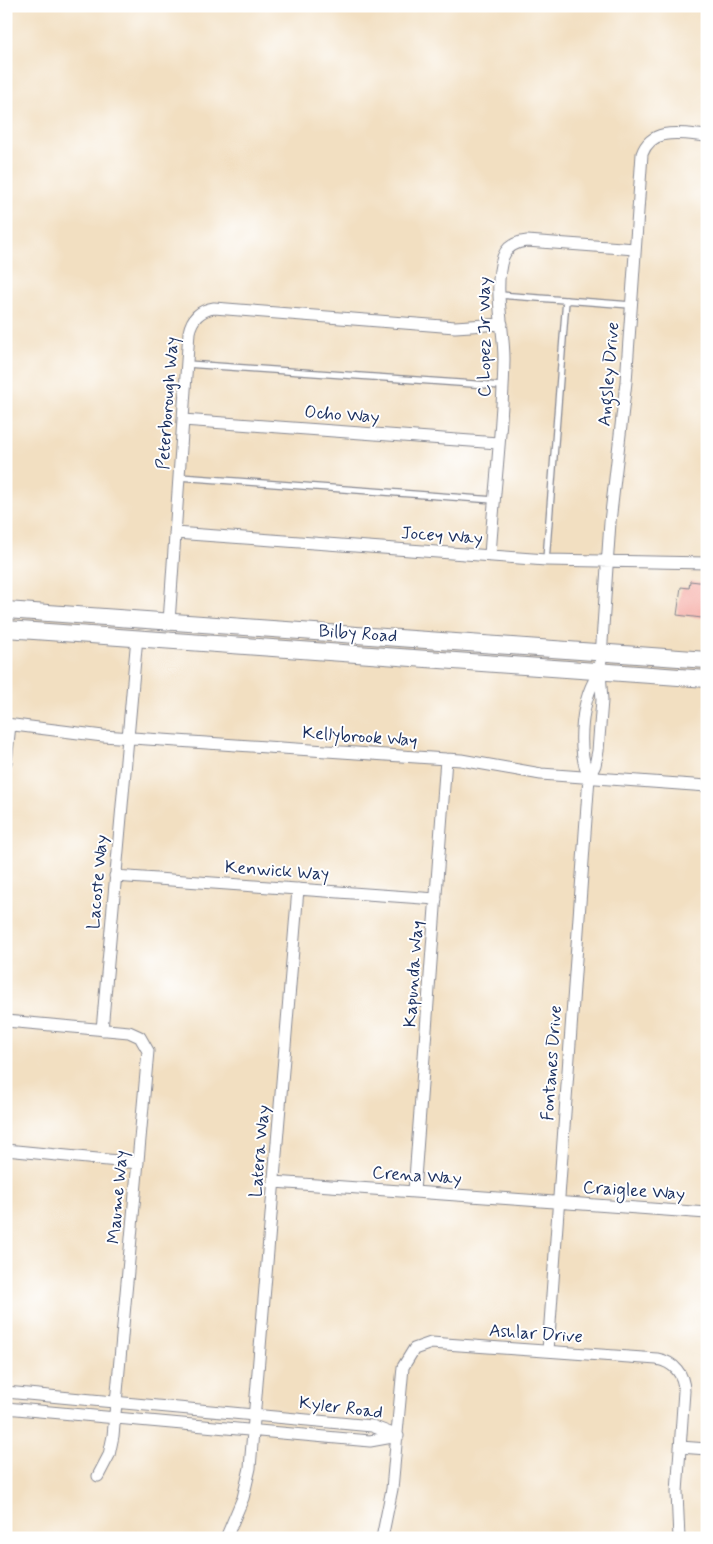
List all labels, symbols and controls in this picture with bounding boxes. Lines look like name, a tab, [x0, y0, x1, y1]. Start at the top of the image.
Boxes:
street label: C Lopez Jr Way	[473, 277, 497, 397]
street label: Angsley Drive	[592, 321, 628, 428]
street label: Peterborough Way	[151, 336, 185, 470]
street label: Ocho Way	[304, 400, 380, 430]
street label: Jocey Way	[400, 521, 484, 551]
street label: Bilby Road	[318, 619, 398, 649]
street label: Kellybrook Way	[302, 721, 418, 753]
street label: Lacoste Way	[82, 834, 114, 930]
street label: Kenwick Way	[224, 855, 330, 887]
street label: Kapunda Way	[398, 920, 430, 1028]
street label: Fontanes Drive	[536, 1005, 568, 1122]
street label: Latera Way	[244, 1104, 276, 1198]
street label: Maume Way	[102, 1149, 134, 1245]
street label: Crena Way	[371, 1161, 463, 1191]
street label: Craiglee Way	[582, 1175, 686, 1208]
street label: Ashlar Drive	[488, 1319, 584, 1349]
street label: Kyler Road	[298, 1391, 384, 1425]

